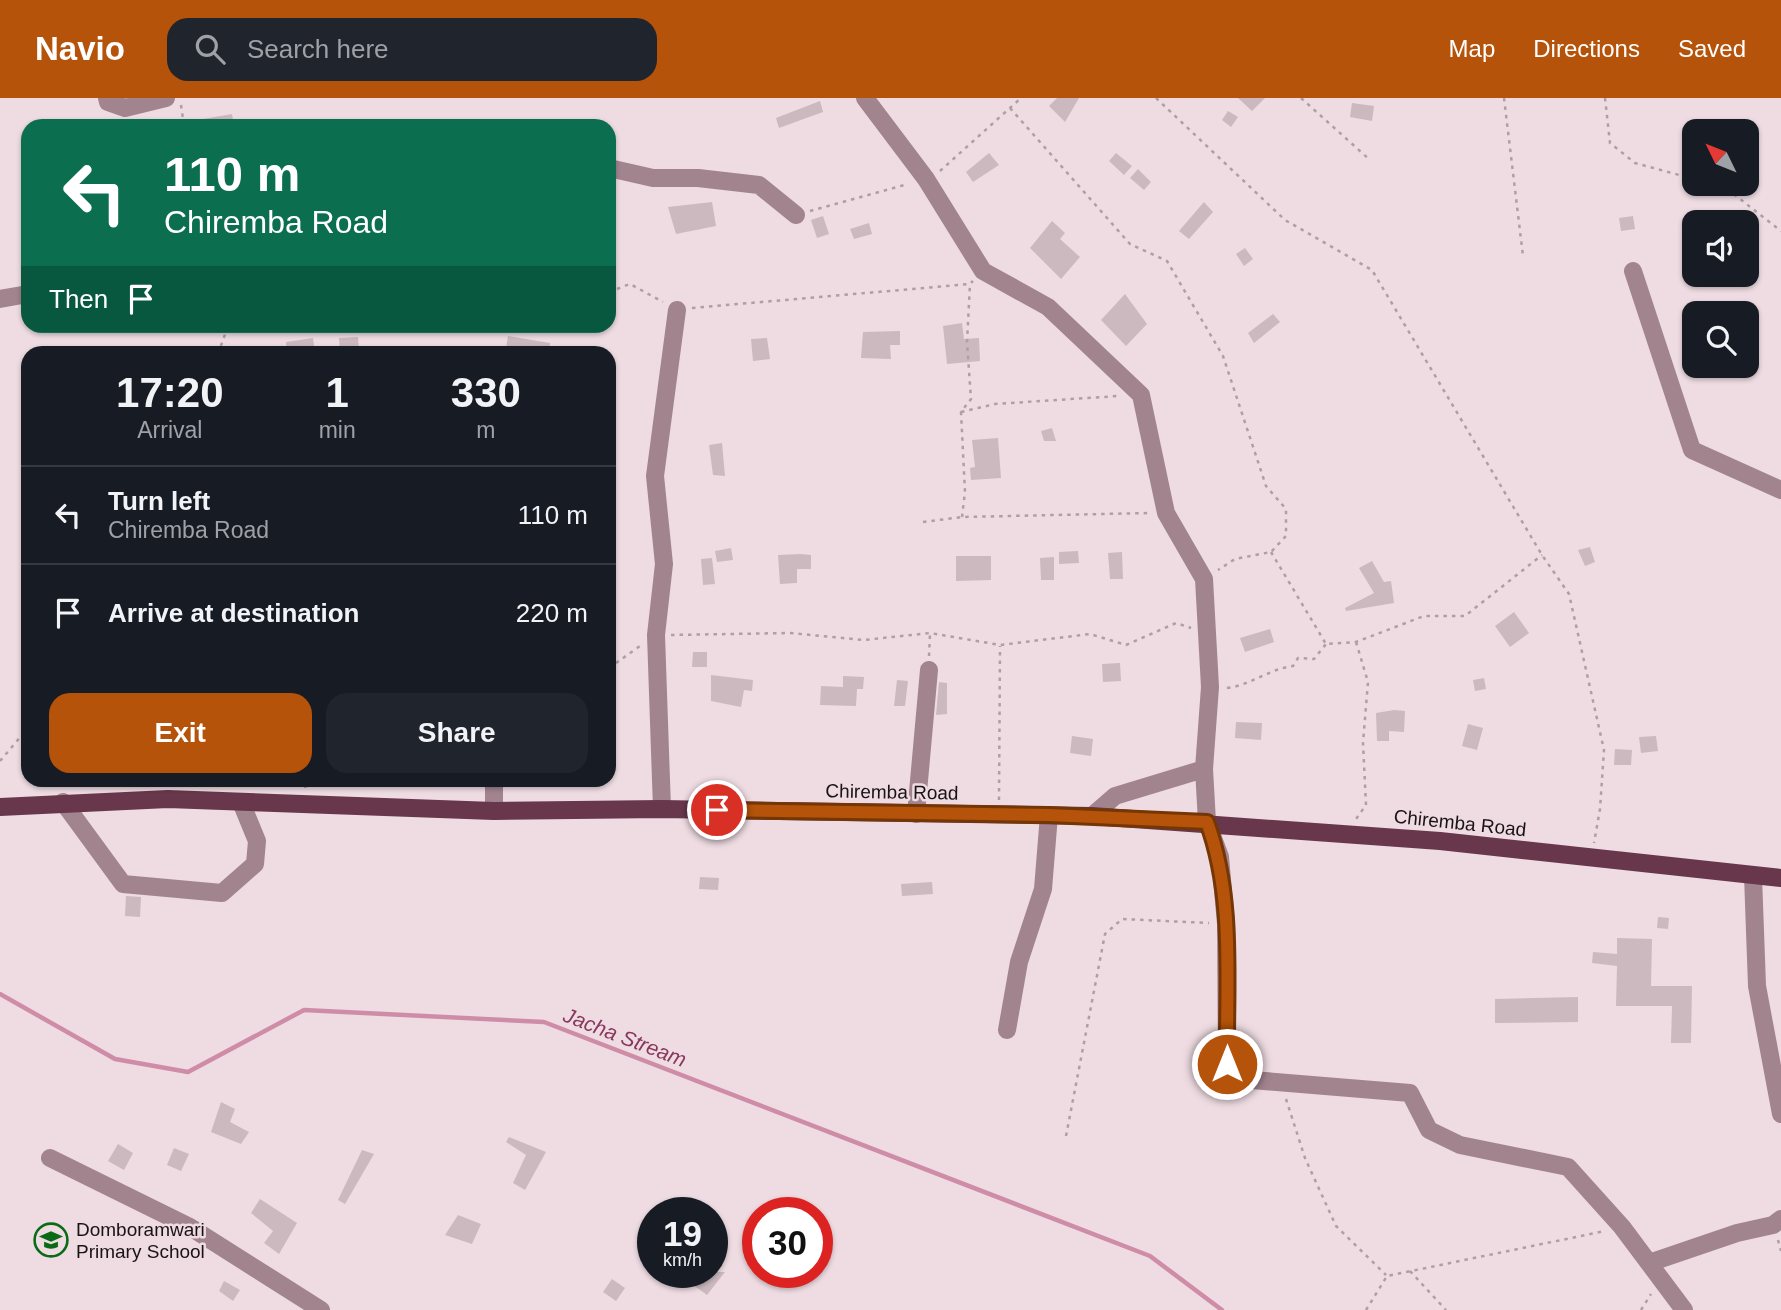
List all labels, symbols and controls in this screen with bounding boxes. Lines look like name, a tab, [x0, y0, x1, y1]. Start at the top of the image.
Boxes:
search box	[167, 18, 657, 81]
text: Navio	[35, 30, 125, 67]
icon: search	[191, 30, 229, 68]
text: Search here	[247, 34, 389, 64]
text: Map	[1449, 35, 1495, 62]
text: Directions	[1533, 35, 1640, 62]
text: Saved	[1678, 35, 1746, 62]
north arrow	[1682, 119, 1759, 196]
map controls	[1682, 119, 1759, 378]
icon: left	[49, 147, 140, 238]
text: 110 m	[164, 147, 300, 201]
text: Chiremba Road	[164, 204, 388, 240]
button: sound	[1682, 210, 1759, 287]
icon: arrive	[122, 280, 160, 318]
text: Then	[49, 284, 108, 314]
button: search	[1682, 301, 1759, 378]
text: 17:20	[116, 369, 224, 416]
text: 1	[325, 369, 349, 416]
text: 330	[451, 369, 521, 416]
text: Arrival	[137, 417, 202, 443]
text: min	[319, 417, 356, 443]
text: m	[476, 417, 495, 443]
text: Turn left	[108, 486, 210, 516]
icon: left	[49, 496, 87, 534]
text: 110 m	[518, 500, 588, 530]
text: Chiremba Road	[108, 517, 269, 543]
icon: arrive	[49, 594, 87, 632]
text: Arrive at destination	[108, 598, 359, 628]
text: 220 m	[516, 598, 588, 628]
button: Exit	[49, 693, 312, 773]
button: Share	[326, 693, 588, 773]
pin	[687, 780, 747, 840]
street label: Chiremba Road	[825, 780, 959, 804]
icon: arrive	[698, 791, 736, 829]
street label: Chiremba Road	[1393, 806, 1527, 840]
water label: Jacha Stream	[559, 1003, 690, 1071]
position arrow	[1190, 1027, 1264, 1101]
speed limit sign: 30	[742, 1197, 833, 1288]
text: 19	[663, 1214, 702, 1253]
place label: Domboramwari Primary School	[76, 1219, 205, 1262]
school or university icon: Domboramwari Primary School	[32, 1221, 70, 1259]
text: km/h	[663, 1250, 702, 1270]

